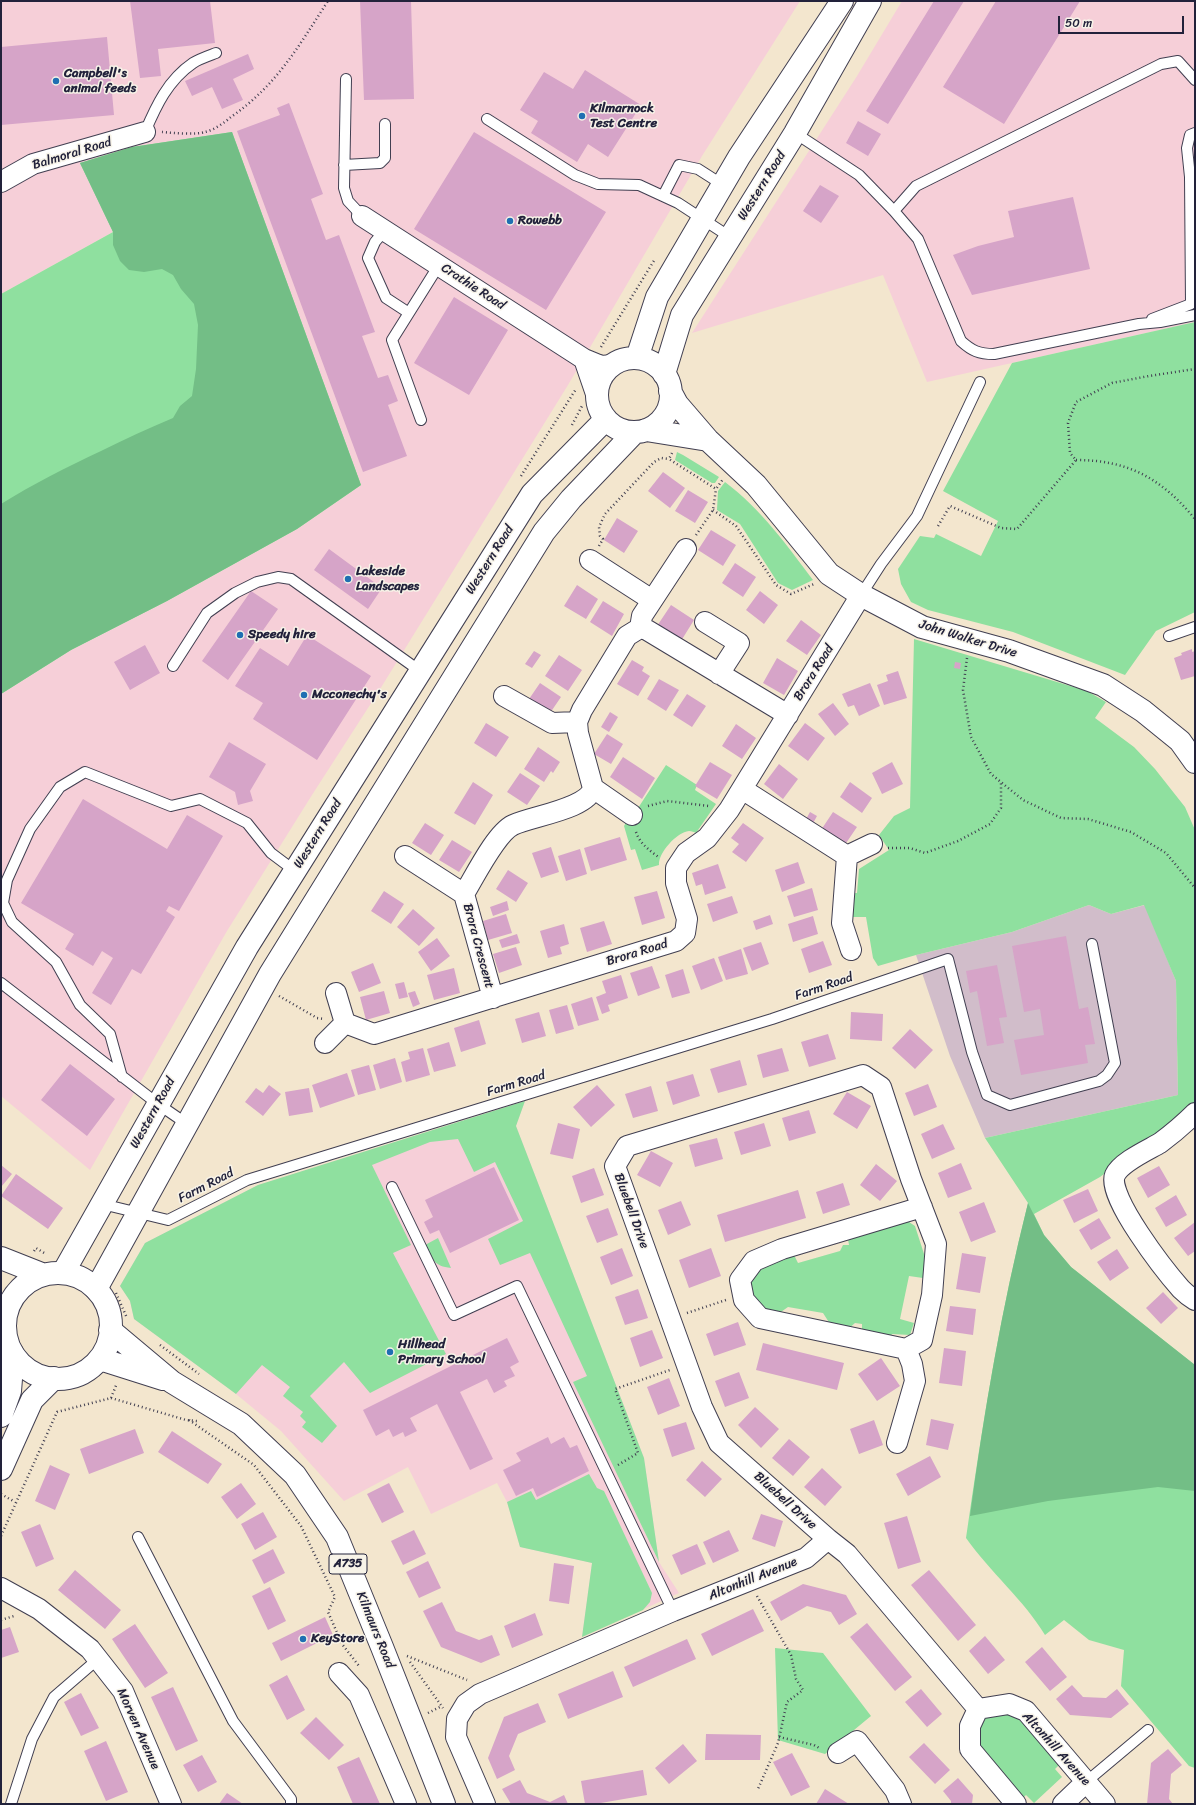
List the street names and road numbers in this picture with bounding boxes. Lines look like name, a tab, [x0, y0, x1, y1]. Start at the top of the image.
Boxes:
street label: Balmoral Road	[31, 135, 113, 173]
street label: Western Road	[735, 149, 789, 223]
street label: Crathie Road	[438, 260, 508, 314]
street label: Western Road	[463, 523, 517, 597]
street label: John Walker Drive	[917, 617, 1019, 661]
street label: Brora Road	[791, 642, 837, 704]
street label: Western Road	[291, 797, 345, 871]
street label: Brora Crescent	[459, 902, 497, 990]
street label: Brora Road	[604, 936, 670, 970]
street label: Farm Road	[793, 970, 855, 1004]
street label: Farm Road	[485, 1068, 547, 1100]
street label: Western Road	[127, 1075, 179, 1151]
street label: Farm Road	[176, 1165, 236, 1207]
street label: Bluebell Drive	[610, 1171, 652, 1251]
street label: Bluebell Drive	[750, 1469, 820, 1533]
road number: A735	[329, 1554, 367, 1574]
street label: Altonhill Avenue	[706, 1554, 800, 1604]
street label: Kilmaurs Road	[353, 1589, 397, 1671]
street label: Morven Avenue	[113, 1686, 163, 1772]
street label: Altonhill Avenue	[1019, 1709, 1093, 1789]

